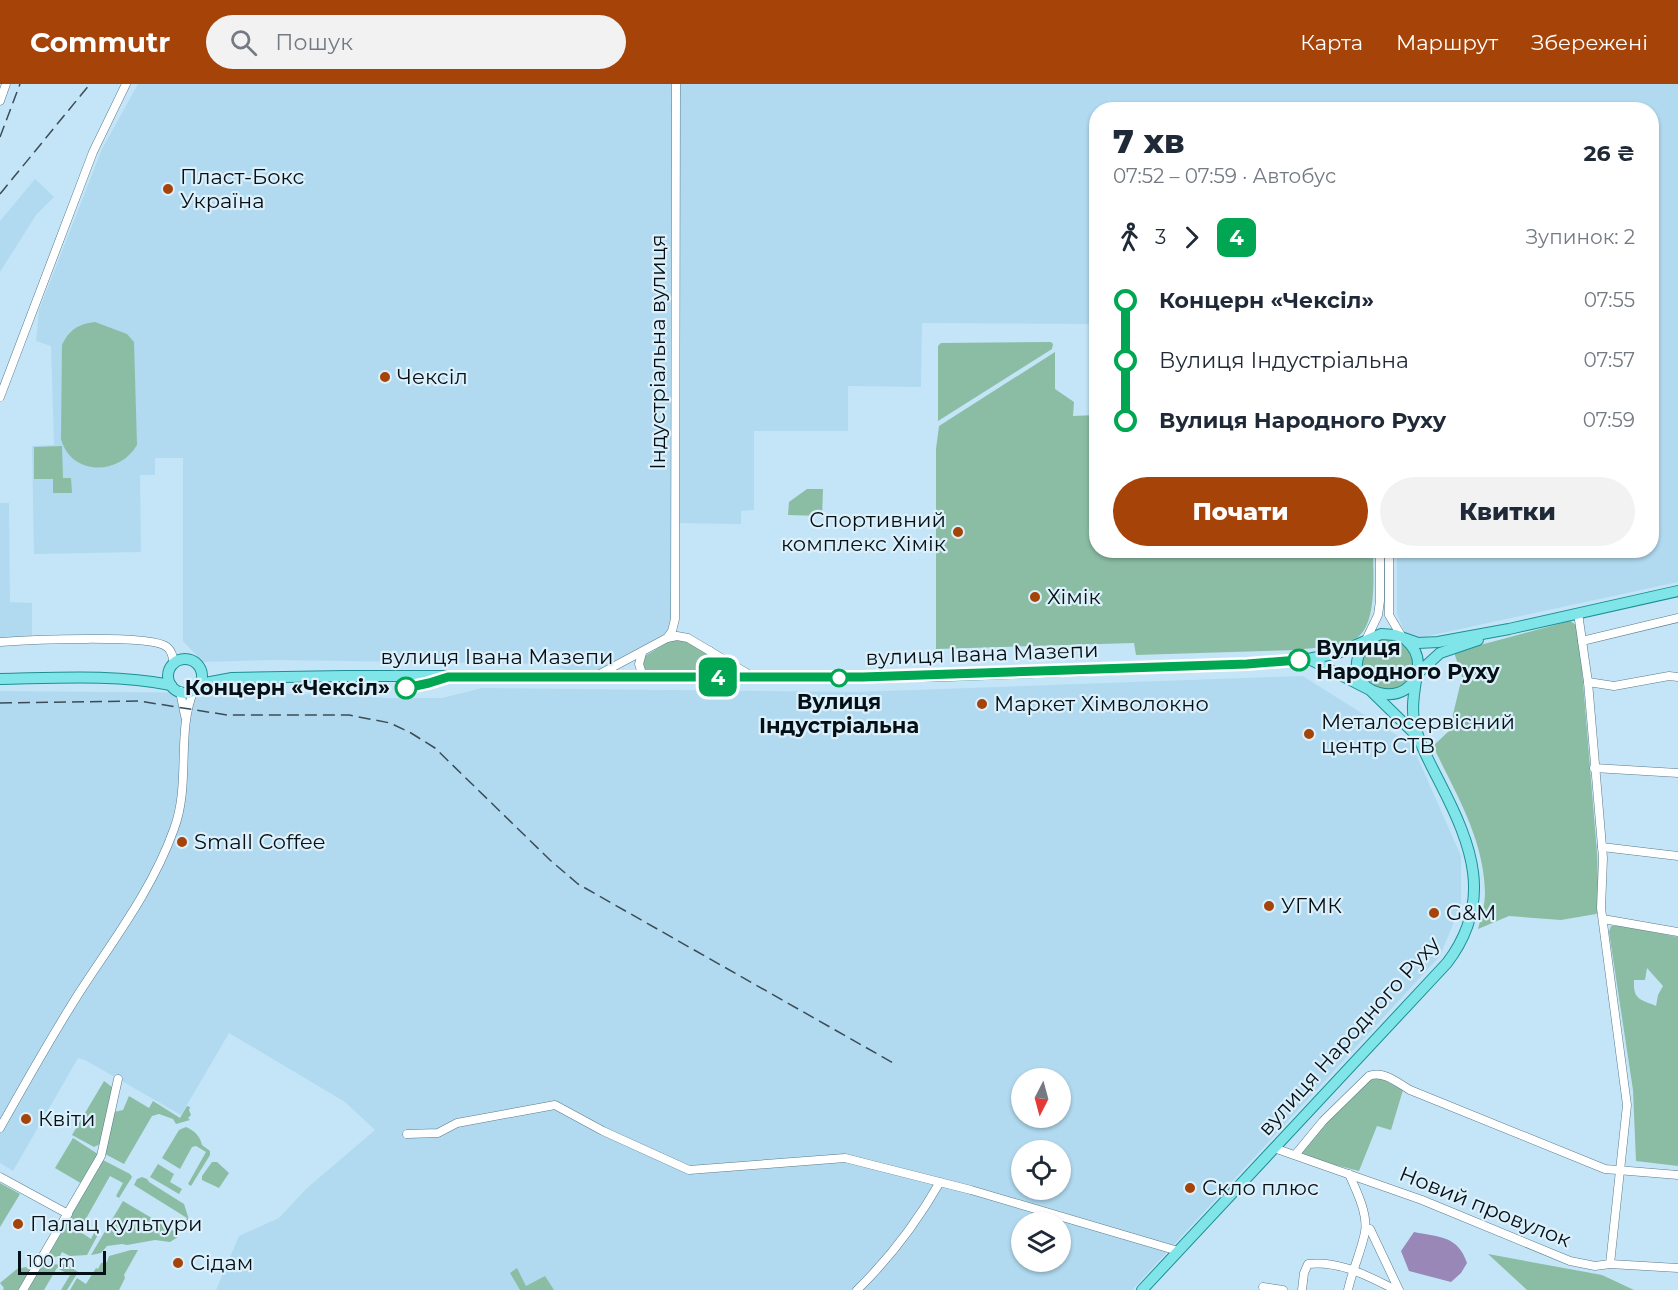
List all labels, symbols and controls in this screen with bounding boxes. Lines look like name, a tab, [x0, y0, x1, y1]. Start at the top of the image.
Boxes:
search box	[206, 15, 626, 69]
text: Commutr	[30, 25, 170, 59]
icon: search	[227, 26, 260, 59]
text: Пошук	[275, 29, 353, 56]
text: Карта	[1300, 30, 1363, 55]
text: Маршрут	[1396, 30, 1498, 55]
text: Збережені	[1531, 30, 1648, 55]
text: 7 хв	[1113, 121, 1185, 161]
text: 26 ₴	[1584, 140, 1635, 167]
place label: Пласт-Бокс Україна	[180, 164, 304, 213]
text: 07:52 – 07:59 · Автобус	[1113, 164, 1336, 188]
marker: Пласт-Бокс Україна	[161, 182, 175, 196]
icon: walk	[1113, 221, 1146, 254]
icon: forward	[1175, 221, 1208, 254]
text: 3	[1155, 225, 1166, 249]
text: 4	[1229, 225, 1244, 250]
text: Зупинок: 2	[1526, 225, 1635, 249]
street label: Індустріальна вулиця	[645, 234, 670, 470]
text: Концерн «Чексіл»	[1159, 287, 1374, 314]
text: 07:55	[1584, 288, 1635, 312]
text: Вулиця Індустріальна	[1159, 347, 1409, 374]
text: 07:57	[1583, 348, 1635, 372]
place label: Чексіл	[397, 364, 468, 389]
marker: Чексіл	[378, 370, 392, 384]
text: Вулиця Народного Руху	[1159, 407, 1446, 434]
text: 07:59	[1583, 408, 1635, 432]
button: Почати	[1113, 477, 1368, 546]
button: Квитки	[1380, 477, 1635, 546]
place label: Спортивний комплекс Хімік	[781, 507, 946, 556]
marker: Спортивний комплекс Хімік	[951, 525, 965, 539]
place label: Хімік	[1047, 584, 1101, 609]
marker: Хімік	[1028, 590, 1042, 604]
place label: Вулиця Народного Руху	[1316, 635, 1500, 684]
street label: вулиця Івана Мазепи	[865, 637, 1099, 670]
street label: вулиця Івана Мазепи	[381, 644, 614, 669]
marker: Вулиця Народного Руху	[1288, 649, 1310, 671]
line badge: 4	[698, 658, 738, 696]
text: 4	[711, 665, 725, 690]
marker: Вулиця Індустріальна	[830, 669, 848, 687]
place label: Концерн «Чексіл»	[185, 675, 390, 700]
marker: Концерн «Чексіл»	[395, 677, 417, 699]
place label: Вулиця Індустріальна	[759, 689, 919, 738]
place label: Маркет Хімволокно	[994, 691, 1209, 716]
marker: Маркет Хімволокно	[975, 697, 989, 711]
place label: Металосервісний центр СТВ	[1321, 709, 1515, 758]
marker: Металосервісний центр СТВ	[1302, 727, 1316, 741]
place label: Small Coffee	[194, 829, 325, 854]
marker: Small Coffee	[175, 835, 189, 849]
place label: УГМК	[1281, 893, 1342, 918]
marker: УГМК	[1262, 899, 1276, 913]
place label: G&M	[1446, 900, 1496, 925]
marker: G&M	[1427, 906, 1441, 920]
street label: вулиця Народного Руху	[1253, 931, 1445, 1140]
north arrow	[1011, 1068, 1071, 1128]
map controls	[1011, 1068, 1071, 1272]
place label: Квіти	[38, 1106, 95, 1131]
marker: Квіти	[19, 1112, 33, 1126]
button: locate	[1011, 1140, 1071, 1200]
street label: Новий провулок	[1396, 1161, 1574, 1252]
place label: Скло плюс	[1202, 1175, 1319, 1200]
marker: Скло плюс	[1183, 1181, 1197, 1195]
place label: Палац культури	[30, 1211, 202, 1236]
button: layers	[1011, 1212, 1071, 1272]
marker: Палац культури	[11, 1217, 25, 1231]
scale bar	[18, 1248, 106, 1276]
place label: Сідам	[190, 1250, 253, 1275]
text: 100 m	[27, 1252, 75, 1271]
marker: Сідам	[171, 1256, 185, 1270]

